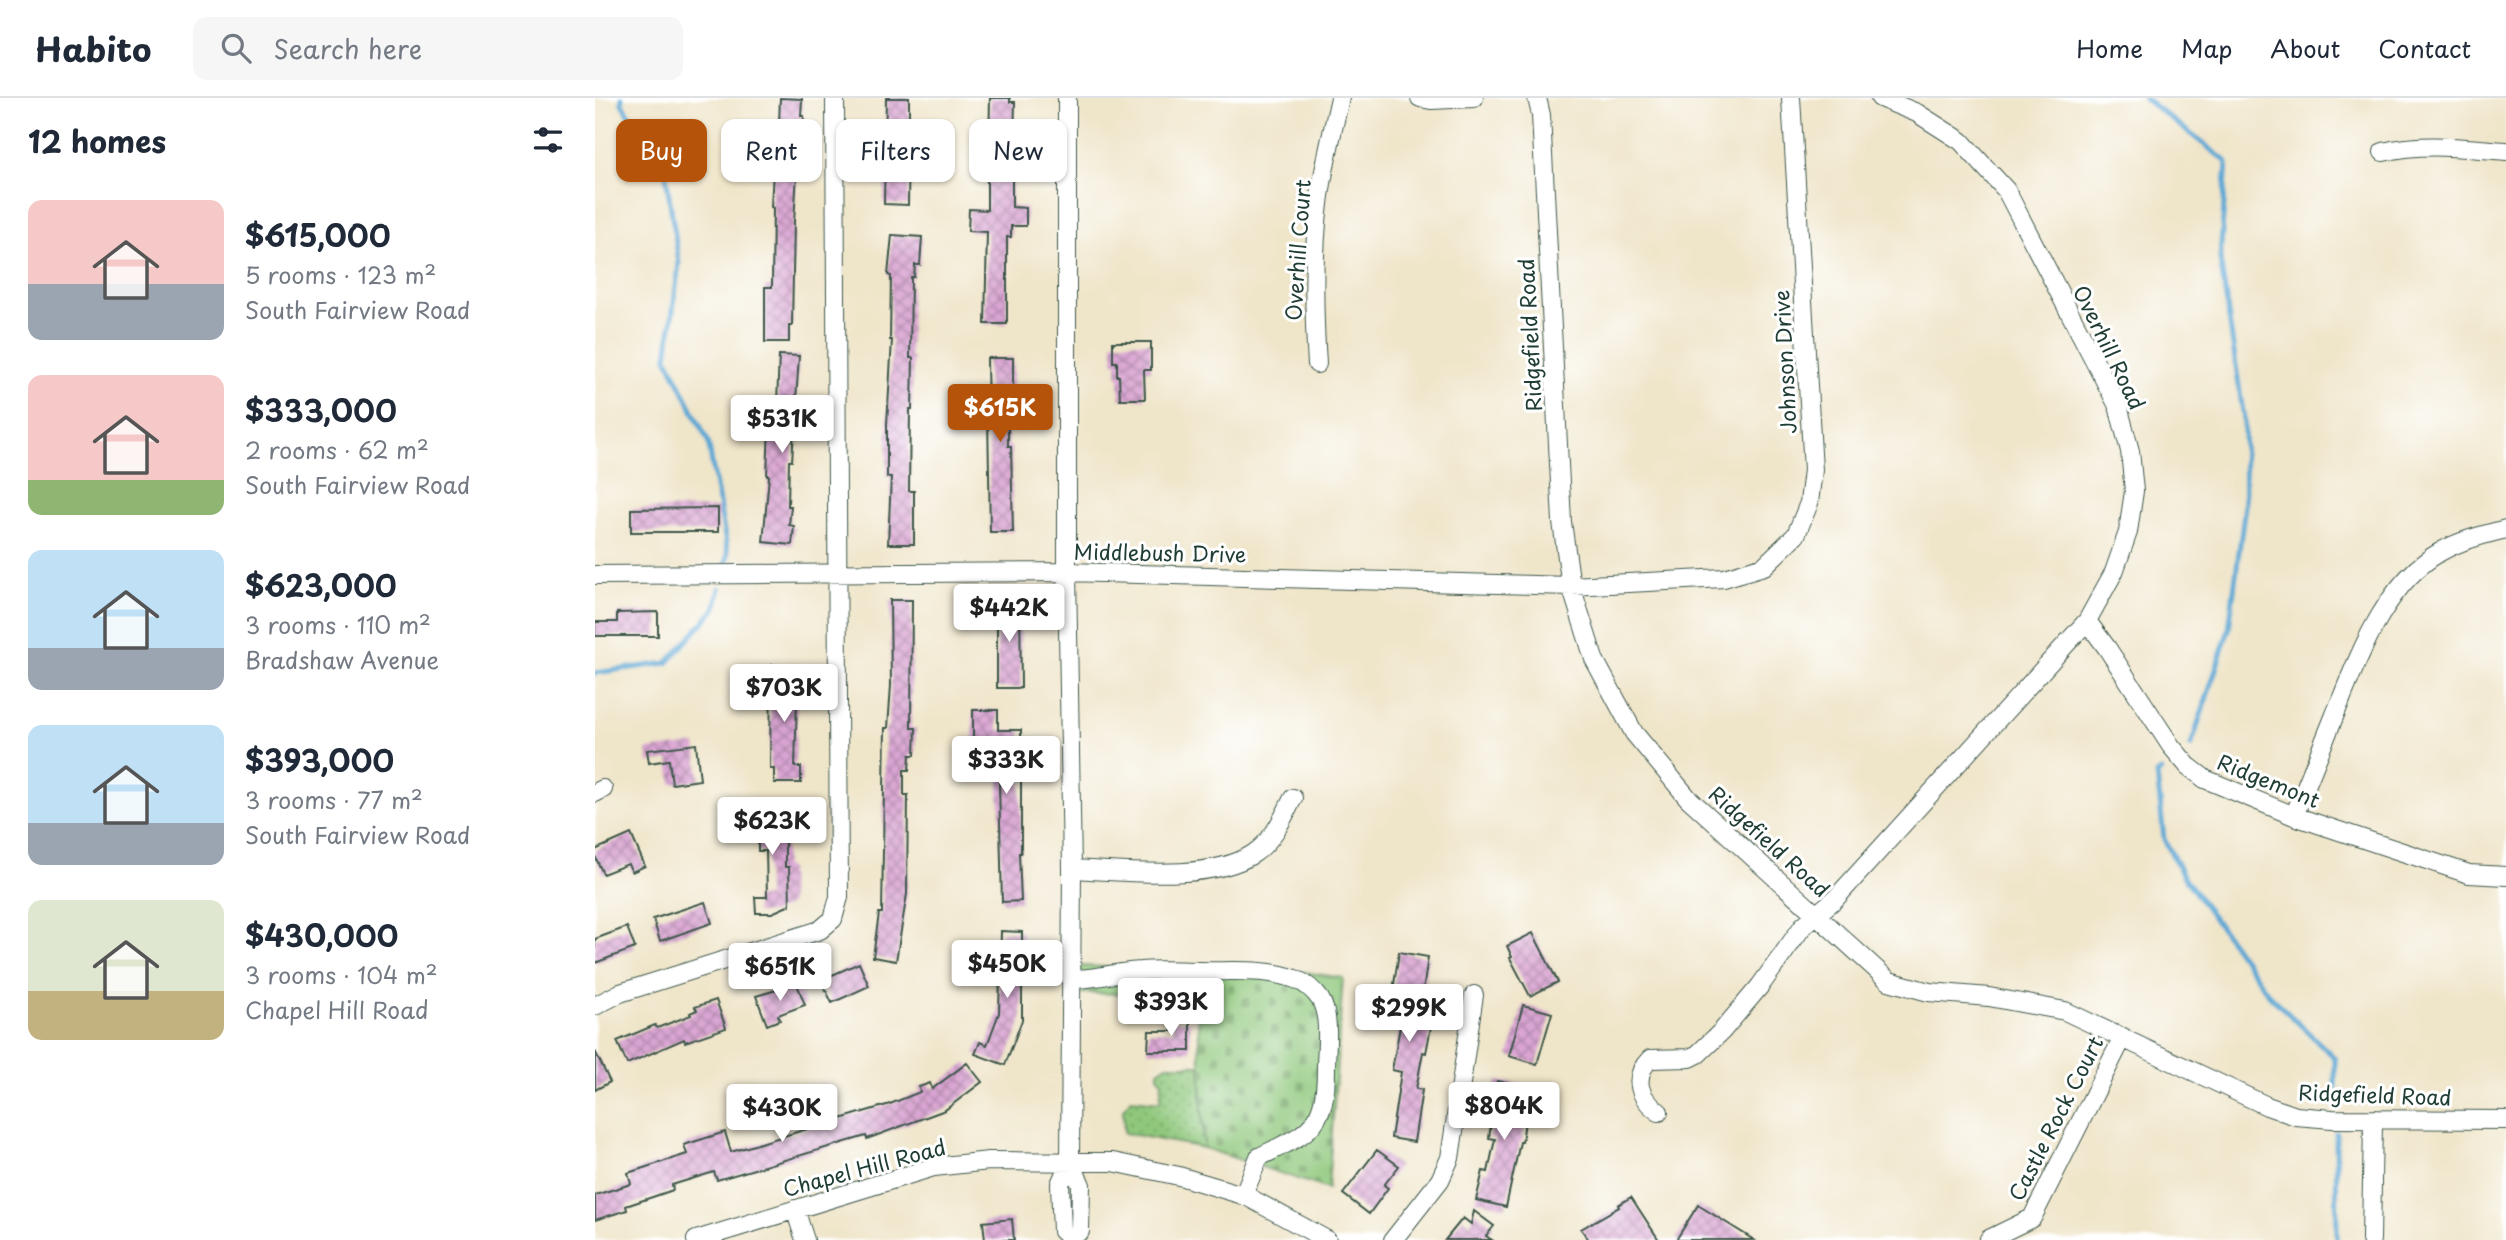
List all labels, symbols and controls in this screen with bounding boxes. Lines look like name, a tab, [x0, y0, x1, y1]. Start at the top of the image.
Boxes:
search box	[193, 17, 683, 80]
text: Habito	[35, 23, 151, 73]
icon: search	[217, 29, 255, 67]
text: Search here	[273, 29, 422, 68]
text: Home	[2076, 30, 2143, 66]
text: Map	[2181, 30, 2232, 66]
text: About	[2270, 30, 2340, 66]
text: Contact	[2378, 30, 2471, 66]
text: 12 homes	[28, 118, 166, 163]
chip: Buy	[616, 119, 707, 182]
chip: Rent	[721, 119, 822, 182]
chip: Filters	[836, 119, 955, 182]
chip: New	[969, 119, 1067, 182]
icon: filters	[529, 121, 567, 159]
street label: Overhill Court	[1276, 178, 1318, 322]
text: $615,000	[245, 212, 391, 257]
icon: home	[84, 228, 168, 312]
text: 5 rooms · 123 m²	[245, 257, 436, 292]
street label: Ridgefield Road	[1509, 258, 1549, 412]
street label: Overhill Road	[2066, 279, 2154, 415]
street label: Johnson Drive	[1764, 289, 1804, 435]
text: South Fairview Road	[245, 292, 470, 327]
pin: $615K	[951, 384, 1049, 444]
text: $333,000	[245, 387, 397, 432]
text: $615K	[964, 389, 1036, 424]
pin: $531K	[733, 396, 831, 455]
text: $531K	[747, 400, 817, 435]
icon: home	[84, 403, 168, 487]
text: 2 rooms · 62 m²	[245, 432, 429, 467]
text: South Fairview Road	[245, 467, 470, 502]
street label: Middlebush Drive	[1073, 534, 1247, 570]
text: $623,000	[245, 562, 397, 607]
icon: home	[84, 578, 168, 662]
pin: $442K	[960, 584, 1058, 644]
text: $442K	[969, 589, 1049, 624]
text: 3 rooms · 110 m²	[245, 607, 431, 642]
text: Bradshaw Avenue	[245, 642, 439, 677]
pin: $703K	[735, 664, 833, 724]
text: $703K	[746, 669, 822, 704]
pin: $333K	[957, 736, 1055, 796]
text: $393,000	[245, 737, 394, 782]
text: $333K	[968, 741, 1044, 776]
street label: Ridgemont	[2213, 745, 2325, 815]
icon: home	[84, 753, 168, 837]
street label: Ridgefield Road	[1702, 778, 1838, 904]
text: 3 rooms · 77 m²	[245, 782, 423, 817]
pin: $623K	[723, 798, 821, 857]
text: $623K	[733, 802, 811, 837]
text: South Fairview Road	[245, 817, 470, 852]
text: $430,000	[245, 912, 398, 957]
icon: home	[84, 928, 168, 1012]
pin: $450K	[958, 940, 1056, 1000]
pin: $651K	[731, 944, 829, 1003]
text: $450K	[968, 945, 1046, 980]
text: $651K	[744, 948, 816, 983]
text: 3 rooms · 104 m²	[245, 957, 438, 992]
pin: $393K	[1122, 978, 1220, 1038]
text: $393K	[1134, 983, 1208, 1018]
pin: $299K	[1360, 984, 1458, 1044]
text: $299K	[1371, 989, 1447, 1024]
text: Chapel Hill Road	[245, 992, 428, 1027]
street label: Castle Rock Court	[2000, 1030, 2110, 1206]
street label: Ridgefield Road	[2298, 1075, 2452, 1113]
pin: $804K	[1455, 1082, 1553, 1142]
pin: $430K	[733, 1084, 831, 1144]
text: $804K	[1465, 1087, 1543, 1122]
text: $430K	[742, 1089, 822, 1124]
street label: Chapel Hill Road	[779, 1130, 949, 1204]

